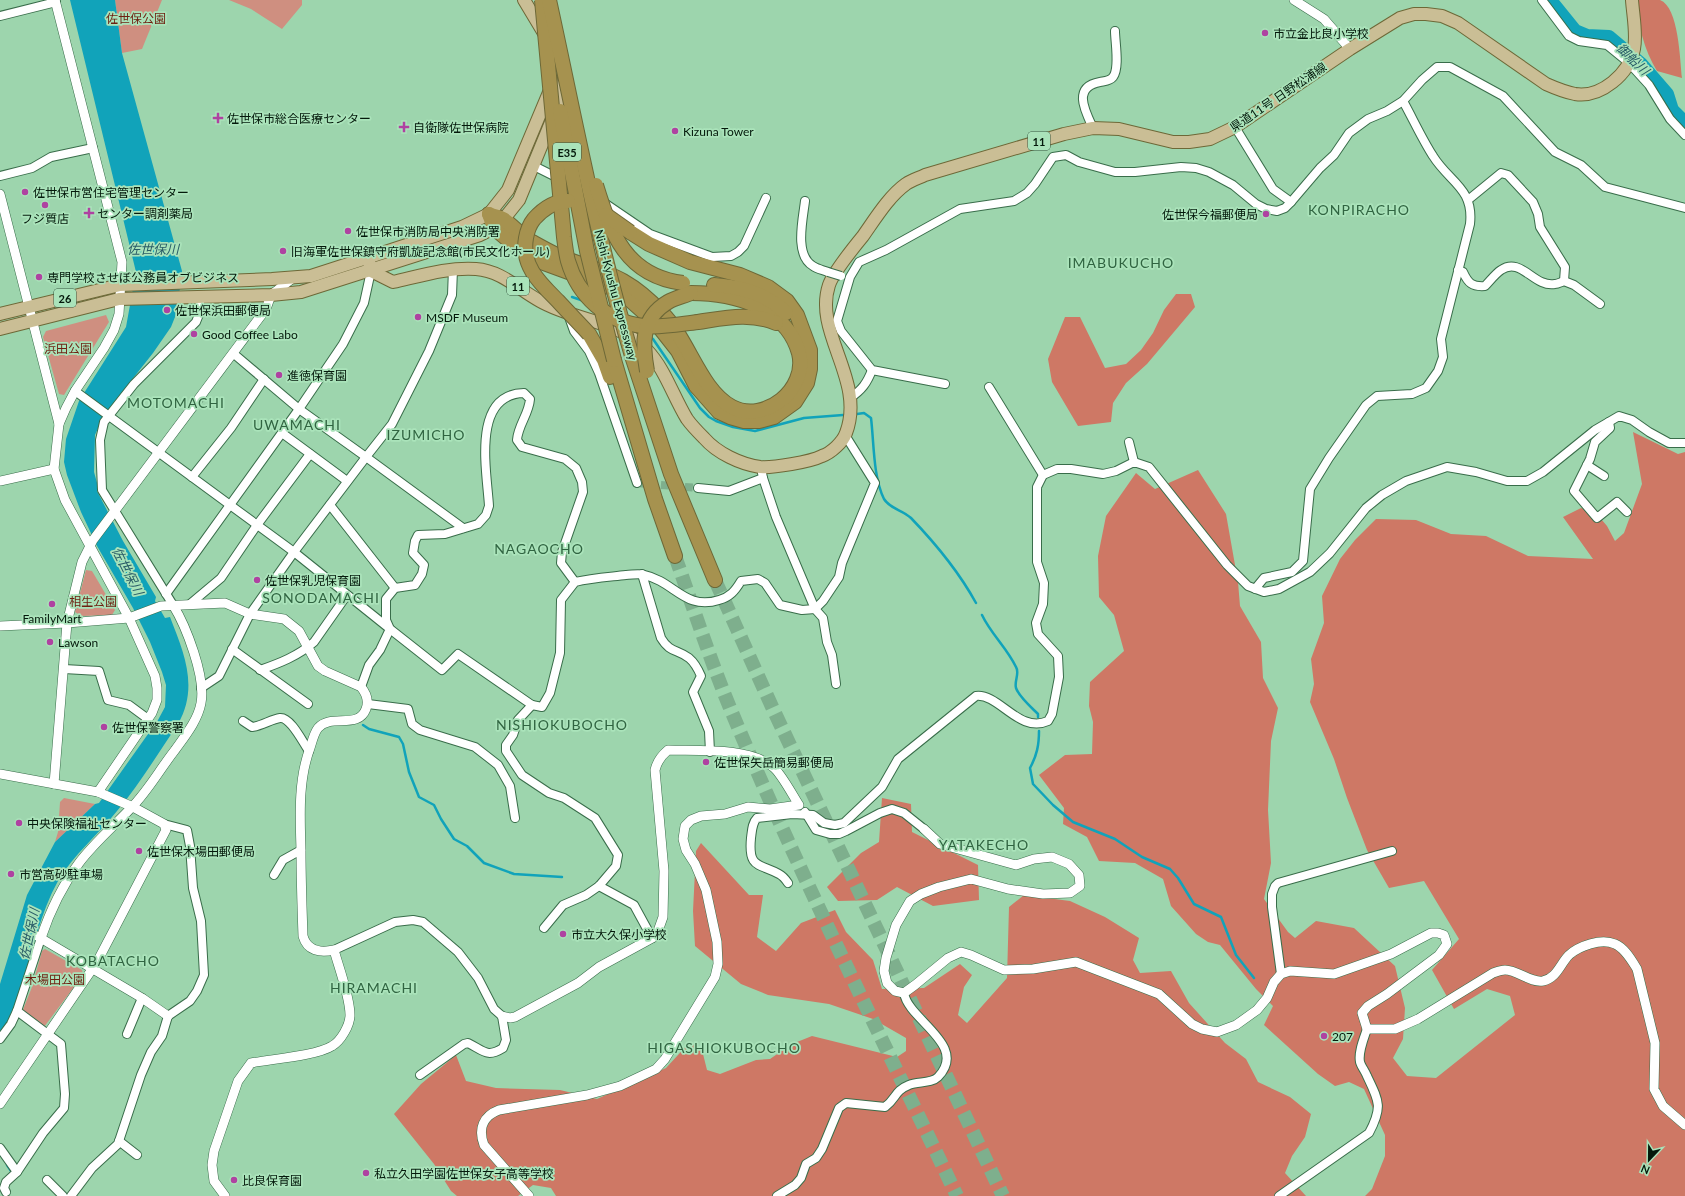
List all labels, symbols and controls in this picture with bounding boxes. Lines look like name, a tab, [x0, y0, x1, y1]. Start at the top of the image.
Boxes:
park label: 佐世保公園	[106, 11, 166, 26]
place label: 市立金比良小学校	[1273, 26, 1369, 41]
marker: 市立金比良小学校	[1260, 28, 1270, 38]
water label: 御船川	[1613, 40, 1654, 80]
street label: 県道11号 日野松浦線	[1227, 59, 1329, 135]
place label: 佐世保市総合医療センター	[227, 111, 371, 126]
marker: 佐世保市総合医療センター	[212, 112, 224, 124]
place label: 自衛隊佐世保病院	[413, 120, 509, 135]
marker: 自衛隊佐世保病院	[398, 121, 410, 133]
place label: Kizuna Tower	[683, 124, 754, 139]
marker: Kizuna Tower	[670, 126, 680, 136]
road number: 11	[1028, 132, 1050, 150]
road number: E35	[553, 143, 581, 161]
place label: 佐世保市営住宅管理センター	[33, 185, 189, 200]
marker: 佐世保市営住宅管理センター	[20, 187, 30, 197]
marker: フジ質店	[40, 200, 50, 210]
district label: KONPIRACHO	[1308, 201, 1410, 218]
place label: センター調剤薬局	[97, 206, 193, 221]
place label: 佐世保今福郵便局	[1162, 207, 1258, 222]
marker: センター調剤薬局	[84, 208, 94, 218]
marker: 佐世保今福郵便局	[1261, 209, 1271, 219]
place label: フジ質店	[21, 211, 69, 226]
place label: 佐世保市消防局中央消防署	[356, 224, 500, 239]
marker: 佐世保市消防局中央消防署	[343, 226, 353, 236]
street label: Nishi-Kyushu Expressway	[591, 228, 641, 363]
water label: 佐世保川	[127, 241, 181, 257]
place label: 旧海軍佐世保鎮守府凱旋記念館(市民文化ホール)	[291, 244, 549, 259]
marker: 旧海軍佐世保鎮守府凱旋記念館(市民文化ホール)	[278, 246, 288, 256]
district label: IMABUKUCHO	[1068, 254, 1174, 271]
place label: 専門学校させぼ公務員オブビジネス	[47, 270, 239, 285]
marker: 専門学校させぼ公務員オブビジネス	[34, 272, 44, 282]
road number: 11	[507, 277, 529, 295]
road number: 26	[54, 289, 76, 307]
place label: 佐世保浜田郵便局	[175, 303, 271, 318]
marker: 佐世保浜田郵便局	[162, 305, 172, 315]
place label: MSDF Museum	[426, 310, 508, 325]
marker: MSDF Museum	[413, 312, 423, 322]
place label: Good Coffee Labo	[202, 327, 298, 342]
marker: Good Coffee Labo	[189, 329, 199, 339]
park label: 浜田公園	[44, 341, 92, 356]
place label: 進徳保育園	[287, 368, 347, 383]
marker: 進徳保育園	[274, 370, 284, 380]
district label: MOTOMACHI	[127, 394, 225, 411]
district label: UWAMACHI	[253, 416, 341, 433]
district label: IZUMICHO	[387, 426, 465, 443]
district label: NAGAOCHO	[494, 540, 584, 557]
water label: 佐世保川	[109, 544, 148, 600]
place label: 佐世保乳児保育園	[265, 573, 361, 588]
marker: 佐世保乳児保育園	[252, 575, 262, 585]
district label: SONODAMACHI	[262, 589, 380, 606]
park label: 相生公園	[69, 594, 117, 609]
marker: FamilyMart	[47, 599, 57, 609]
place label: FamilyMart	[22, 611, 82, 626]
place label: Lawson	[58, 635, 98, 650]
marker: Lawson	[45, 637, 55, 647]
district label: NISHIOKUBOCHO	[496, 716, 628, 733]
place label: 佐世保警察署	[112, 720, 184, 735]
marker: 佐世保警察署	[99, 722, 109, 732]
place label: 佐世保矢岳簡易郵便局	[714, 755, 834, 770]
marker: 佐世保矢岳簡易郵便局	[701, 757, 711, 767]
place label: 中央保険福祉センター	[27, 816, 147, 831]
marker: 中央保険福祉センター	[14, 818, 24, 828]
district label: YATAKECHO	[939, 836, 1029, 853]
place label: 佐世保木場田郵便局	[147, 844, 255, 859]
marker: 佐世保木場田郵便局	[134, 846, 144, 856]
place label: 市営高砂駐車場	[19, 867, 103, 882]
marker: 市営高砂駐車場	[6, 869, 16, 879]
water label: 佐世保川	[16, 905, 43, 961]
place label: 市立大久保小学校	[571, 927, 667, 942]
marker: 市立大久保小学校	[558, 929, 568, 939]
district label: KOBATACHO	[66, 952, 160, 969]
park label: 木場田公園	[25, 972, 85, 987]
district label: HIRAMACHI	[330, 979, 418, 996]
place label: 207	[1332, 1029, 1353, 1044]
marker: 207	[1319, 1031, 1329, 1041]
district label: HIGASHIOKUBOCHO	[647, 1039, 801, 1056]
north arrow	[1629, 1140, 1669, 1180]
text: N	[1639, 1162, 1651, 1177]
place label: 私立久田学園佐世保女子高等学校	[374, 1166, 554, 1181]
marker: 私立久田学園佐世保女子高等学校	[361, 1168, 371, 1178]
place label: 比良保育園	[242, 1173, 302, 1188]
marker: 比良保育園	[229, 1175, 239, 1185]

